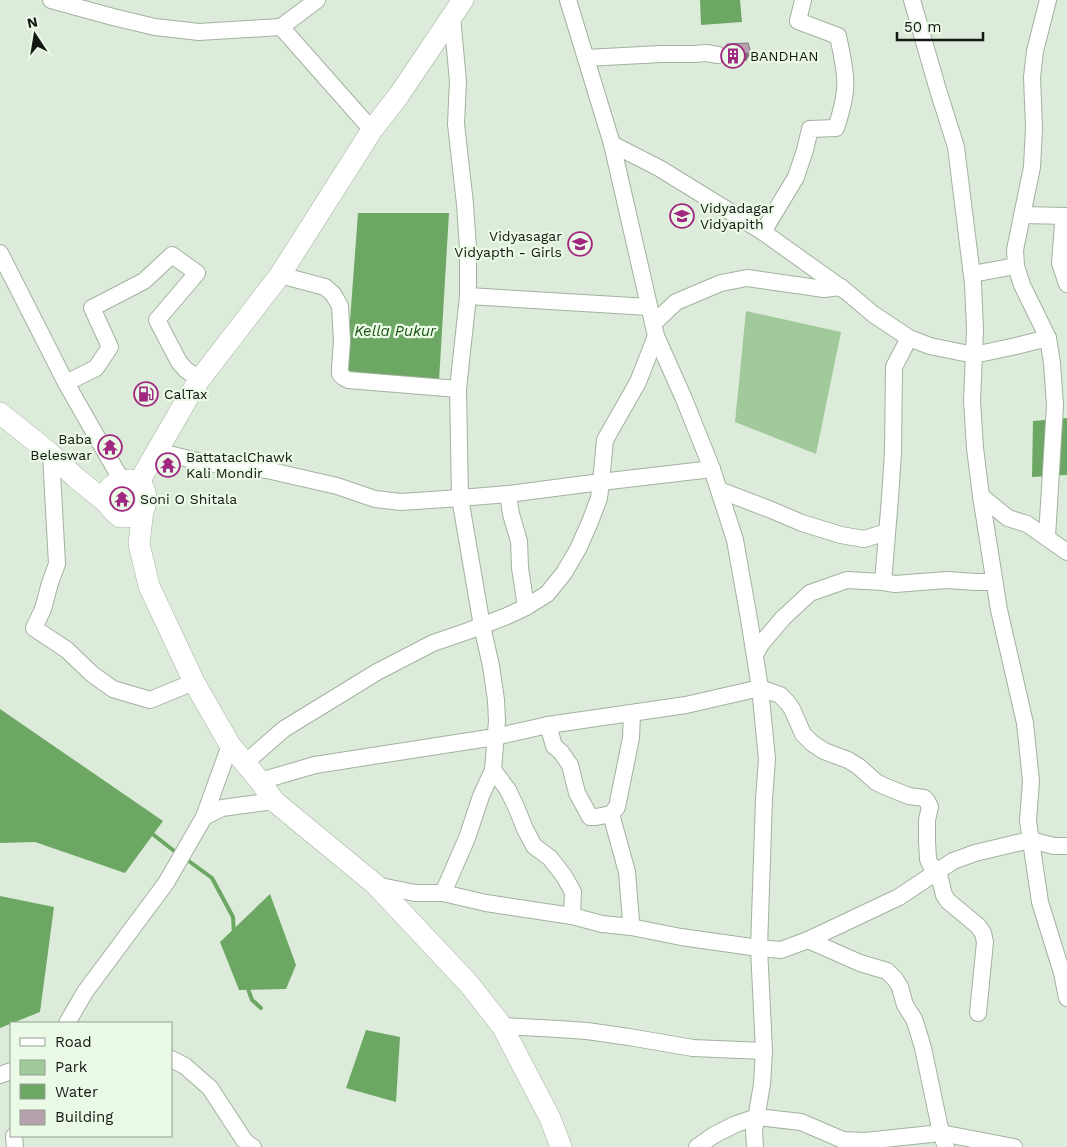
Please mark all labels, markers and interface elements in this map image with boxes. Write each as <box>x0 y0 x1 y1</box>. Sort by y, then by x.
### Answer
north arrow <box>10 10 60 60</box>
scale bar <box>897 10 983 42</box>
text: N <box>26 13 39 31</box>
text: 50 m <box>904 18 941 36</box>
building icon: BANDHAN <box>720 43 746 69</box>
place label: BANDHAN <box>750 48 818 64</box>
place label: Vidyadagar Vidyapith <box>700 200 775 232</box>
school or university icon: Vidyadagar Vidyapith <box>669 203 695 229</box>
place label: Vidyasagar Vidyapth - Girls <box>454 228 562 260</box>
school or university icon: Vidyasagar Vidyapth - Girls <box>567 231 593 257</box>
water label: Kella Pukur <box>354 322 437 340</box>
fuel station icon: CalTax <box>133 381 159 407</box>
place label: CalTax <box>164 386 208 402</box>
place label: Baba Beleswar <box>30 431 92 463</box>
temple icon: Baba Beleswar <box>97 434 123 460</box>
place label: BattataclChawk Kali Mondir <box>186 449 293 481</box>
temple icon: BattataclChawk Kali Mondir <box>155 452 181 478</box>
temple icon: Soni O Shitala <box>109 486 135 512</box>
place label: Soni O Shitala <box>140 491 237 507</box>
legend <box>10 1022 172 1137</box>
text: Road <box>55 1033 92 1051</box>
text: Park <box>55 1058 88 1076</box>
text: Water <box>55 1083 98 1101</box>
text: Building <box>55 1108 113 1126</box>

